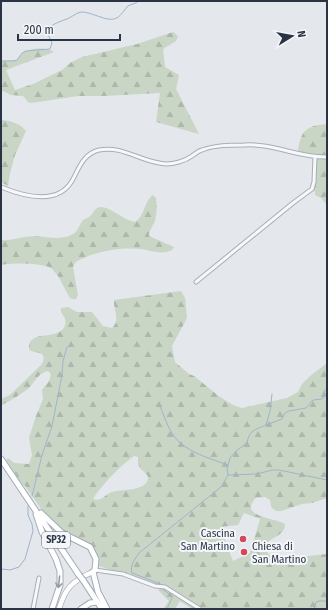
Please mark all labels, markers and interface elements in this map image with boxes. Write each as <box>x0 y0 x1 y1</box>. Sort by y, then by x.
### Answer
scale bar <box>18 16 120 42</box>
north arrow <box>272 16 312 56</box>
text: 200 m <box>24 23 54 37</box>
text: N <box>294 30 308 39</box>
place label: Cascina San Martino <box>181 527 235 553</box>
road number: SP32 <box>42 532 70 548</box>
marker: Cascina San Martino <box>238 534 248 544</box>
place label: Chiesa di San Martino <box>252 540 306 566</box>
marker: Chiesa di San Martino <box>239 547 249 557</box>
one-way arrow <box>56 575 63 588</box>

